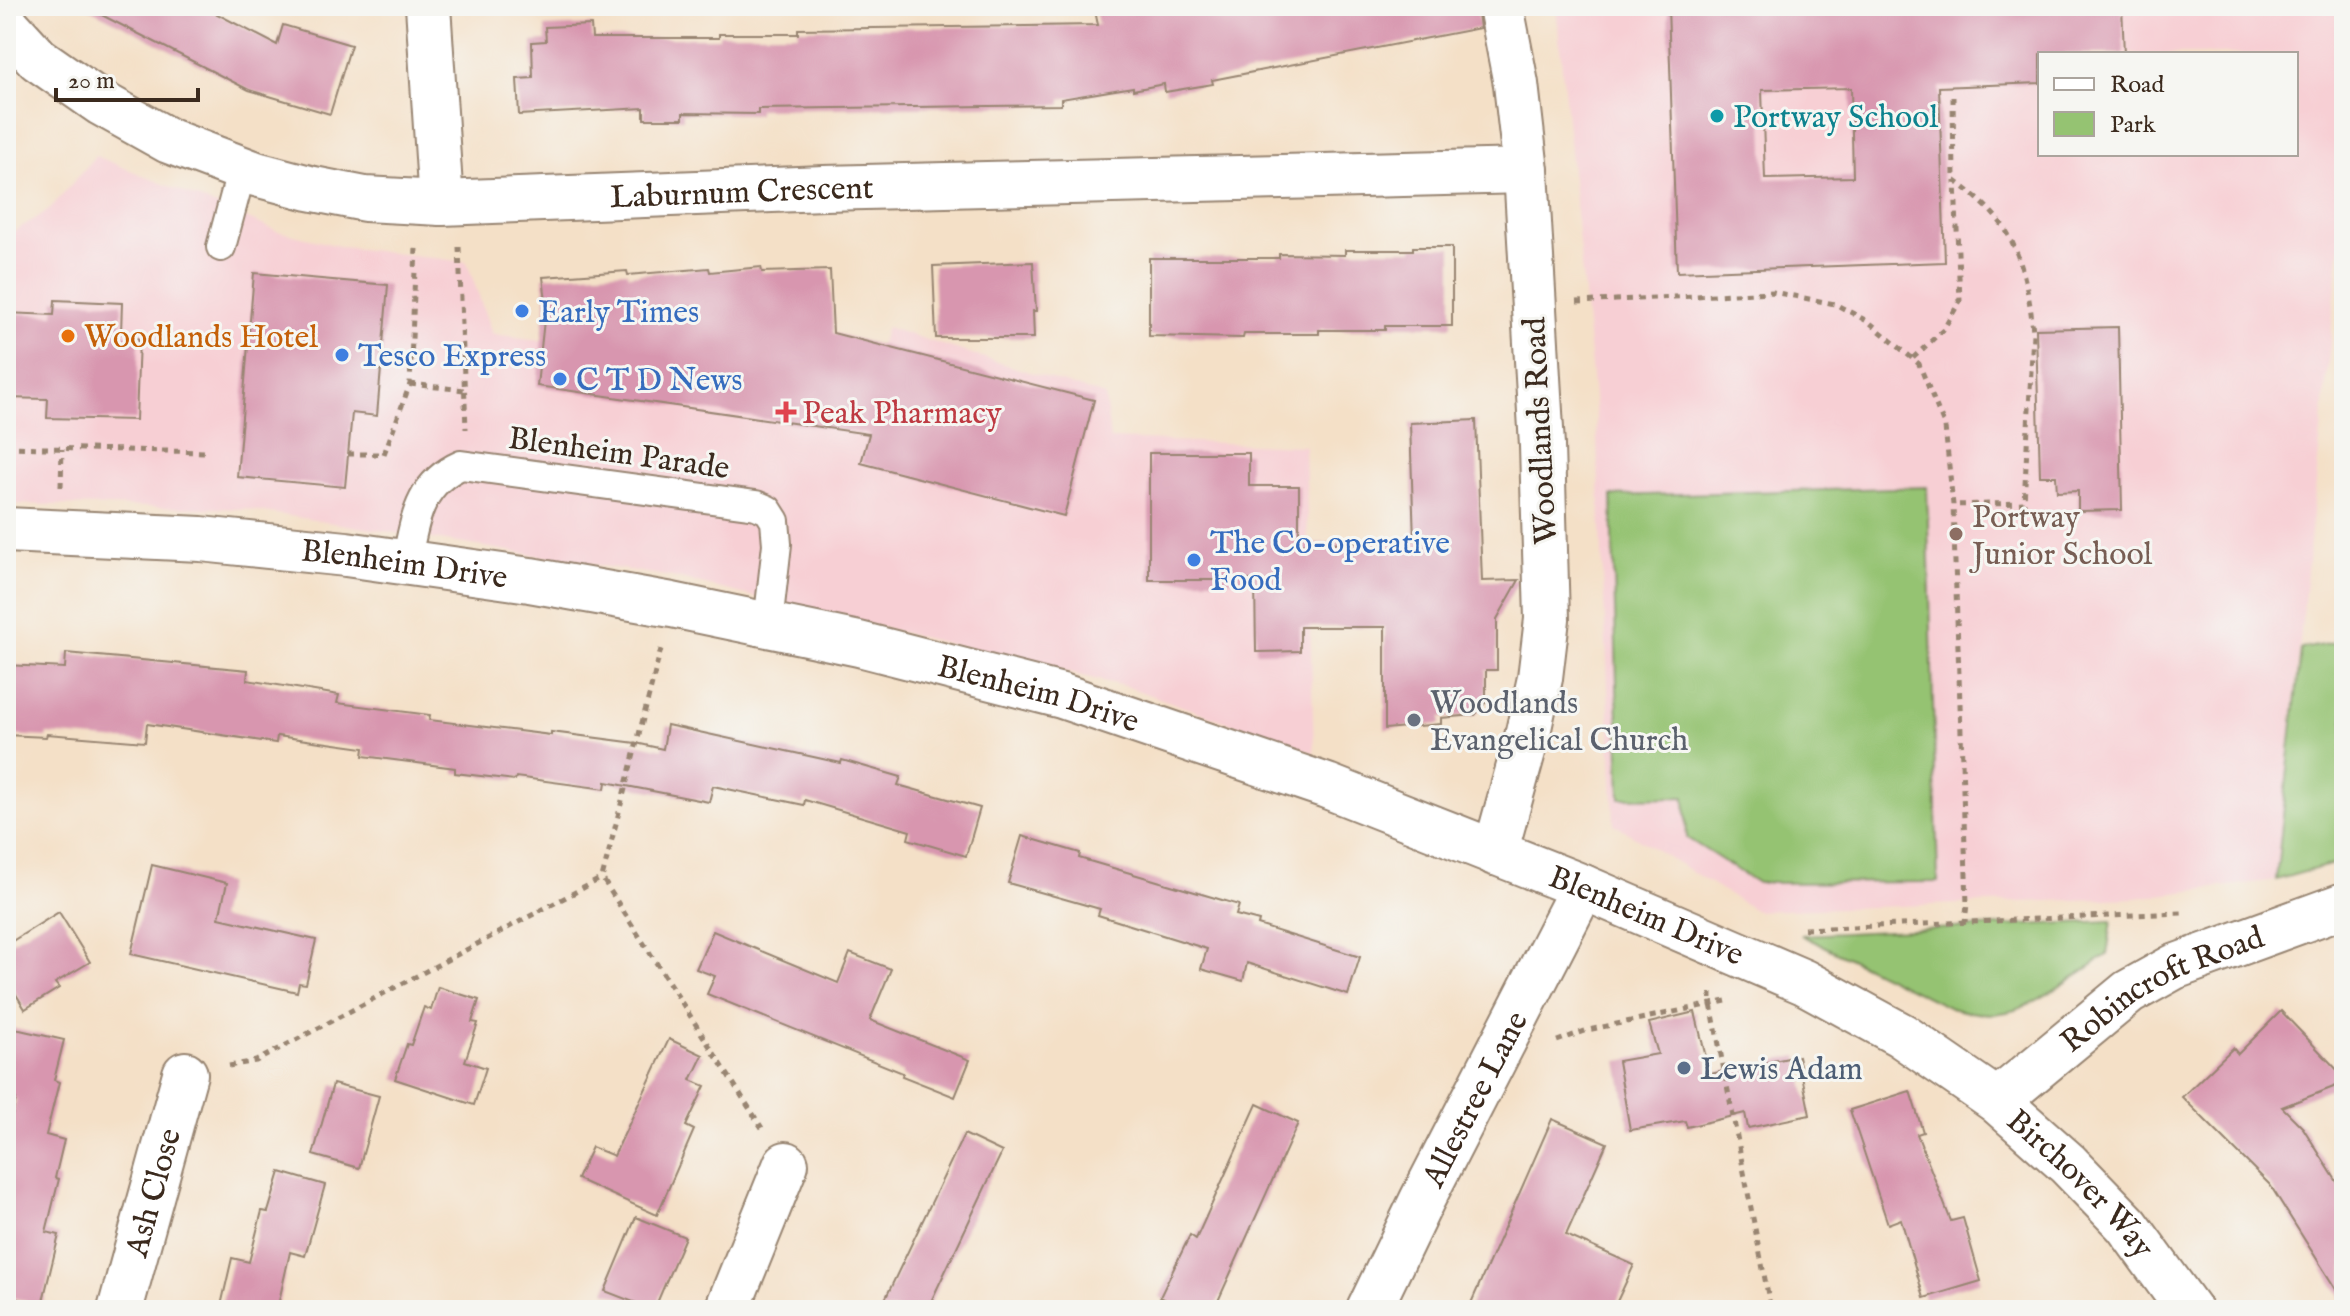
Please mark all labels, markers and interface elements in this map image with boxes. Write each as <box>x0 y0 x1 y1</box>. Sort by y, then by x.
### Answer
scale bar <box>56 52 198 102</box>
legend <box>2038 52 2298 156</box>
text: 20 m <box>68 66 115 97</box>
text: Road <box>2110 70 2164 101</box>
place label: Portway School <box>1733 98 1938 139</box>
marker: Portway School <box>1708 107 1726 125</box>
text: Park <box>2110 110 2156 141</box>
street label: Laburnum Crescent <box>609 169 874 219</box>
place label: Early Times <box>538 293 699 334</box>
marker: Early Times <box>513 302 531 320</box>
street label: Woodlands Road <box>1515 315 1568 546</box>
place label: Woodlands Hotel <box>84 318 318 359</box>
marker: Woodlands Hotel <box>59 327 77 345</box>
place label: Tesco Express <box>358 337 546 378</box>
marker: Tesco Express <box>333 346 351 364</box>
place label: C T D News <box>576 361 743 402</box>
marker: C T D News <box>551 370 569 388</box>
place label: Peak Pharmacy <box>802 394 1002 435</box>
marker: Peak Pharmacy <box>777 403 795 421</box>
street label: Blenheim Parade <box>505 419 732 490</box>
place label: Portway Junior School <box>1969 498 2153 576</box>
place label: The Co-operative Food <box>1210 524 1450 602</box>
marker: Portway Junior School <box>1947 525 1965 543</box>
street label: Blenheim Drive <box>299 531 510 600</box>
marker: The Co-operative Food <box>1185 551 1203 569</box>
street label: Blenheim Drive <box>933 647 1144 744</box>
place label: Woodlands Evangelical Church <box>1430 684 1688 762</box>
marker: Woodlands Evangelical Church <box>1405 711 1423 729</box>
street label: Blenheim Drive <box>1542 858 1749 977</box>
street label: Robincroft Road <box>2053 918 2271 1063</box>
street label: Allestree Lane <box>1414 1005 1539 1196</box>
place label: Lewis Adam <box>1700 1050 1863 1091</box>
marker: Lewis Adam <box>1675 1059 1693 1077</box>
street label: Birchover Way <box>1997 1101 2162 1267</box>
street label: Ash Close <box>117 1124 192 1263</box>

